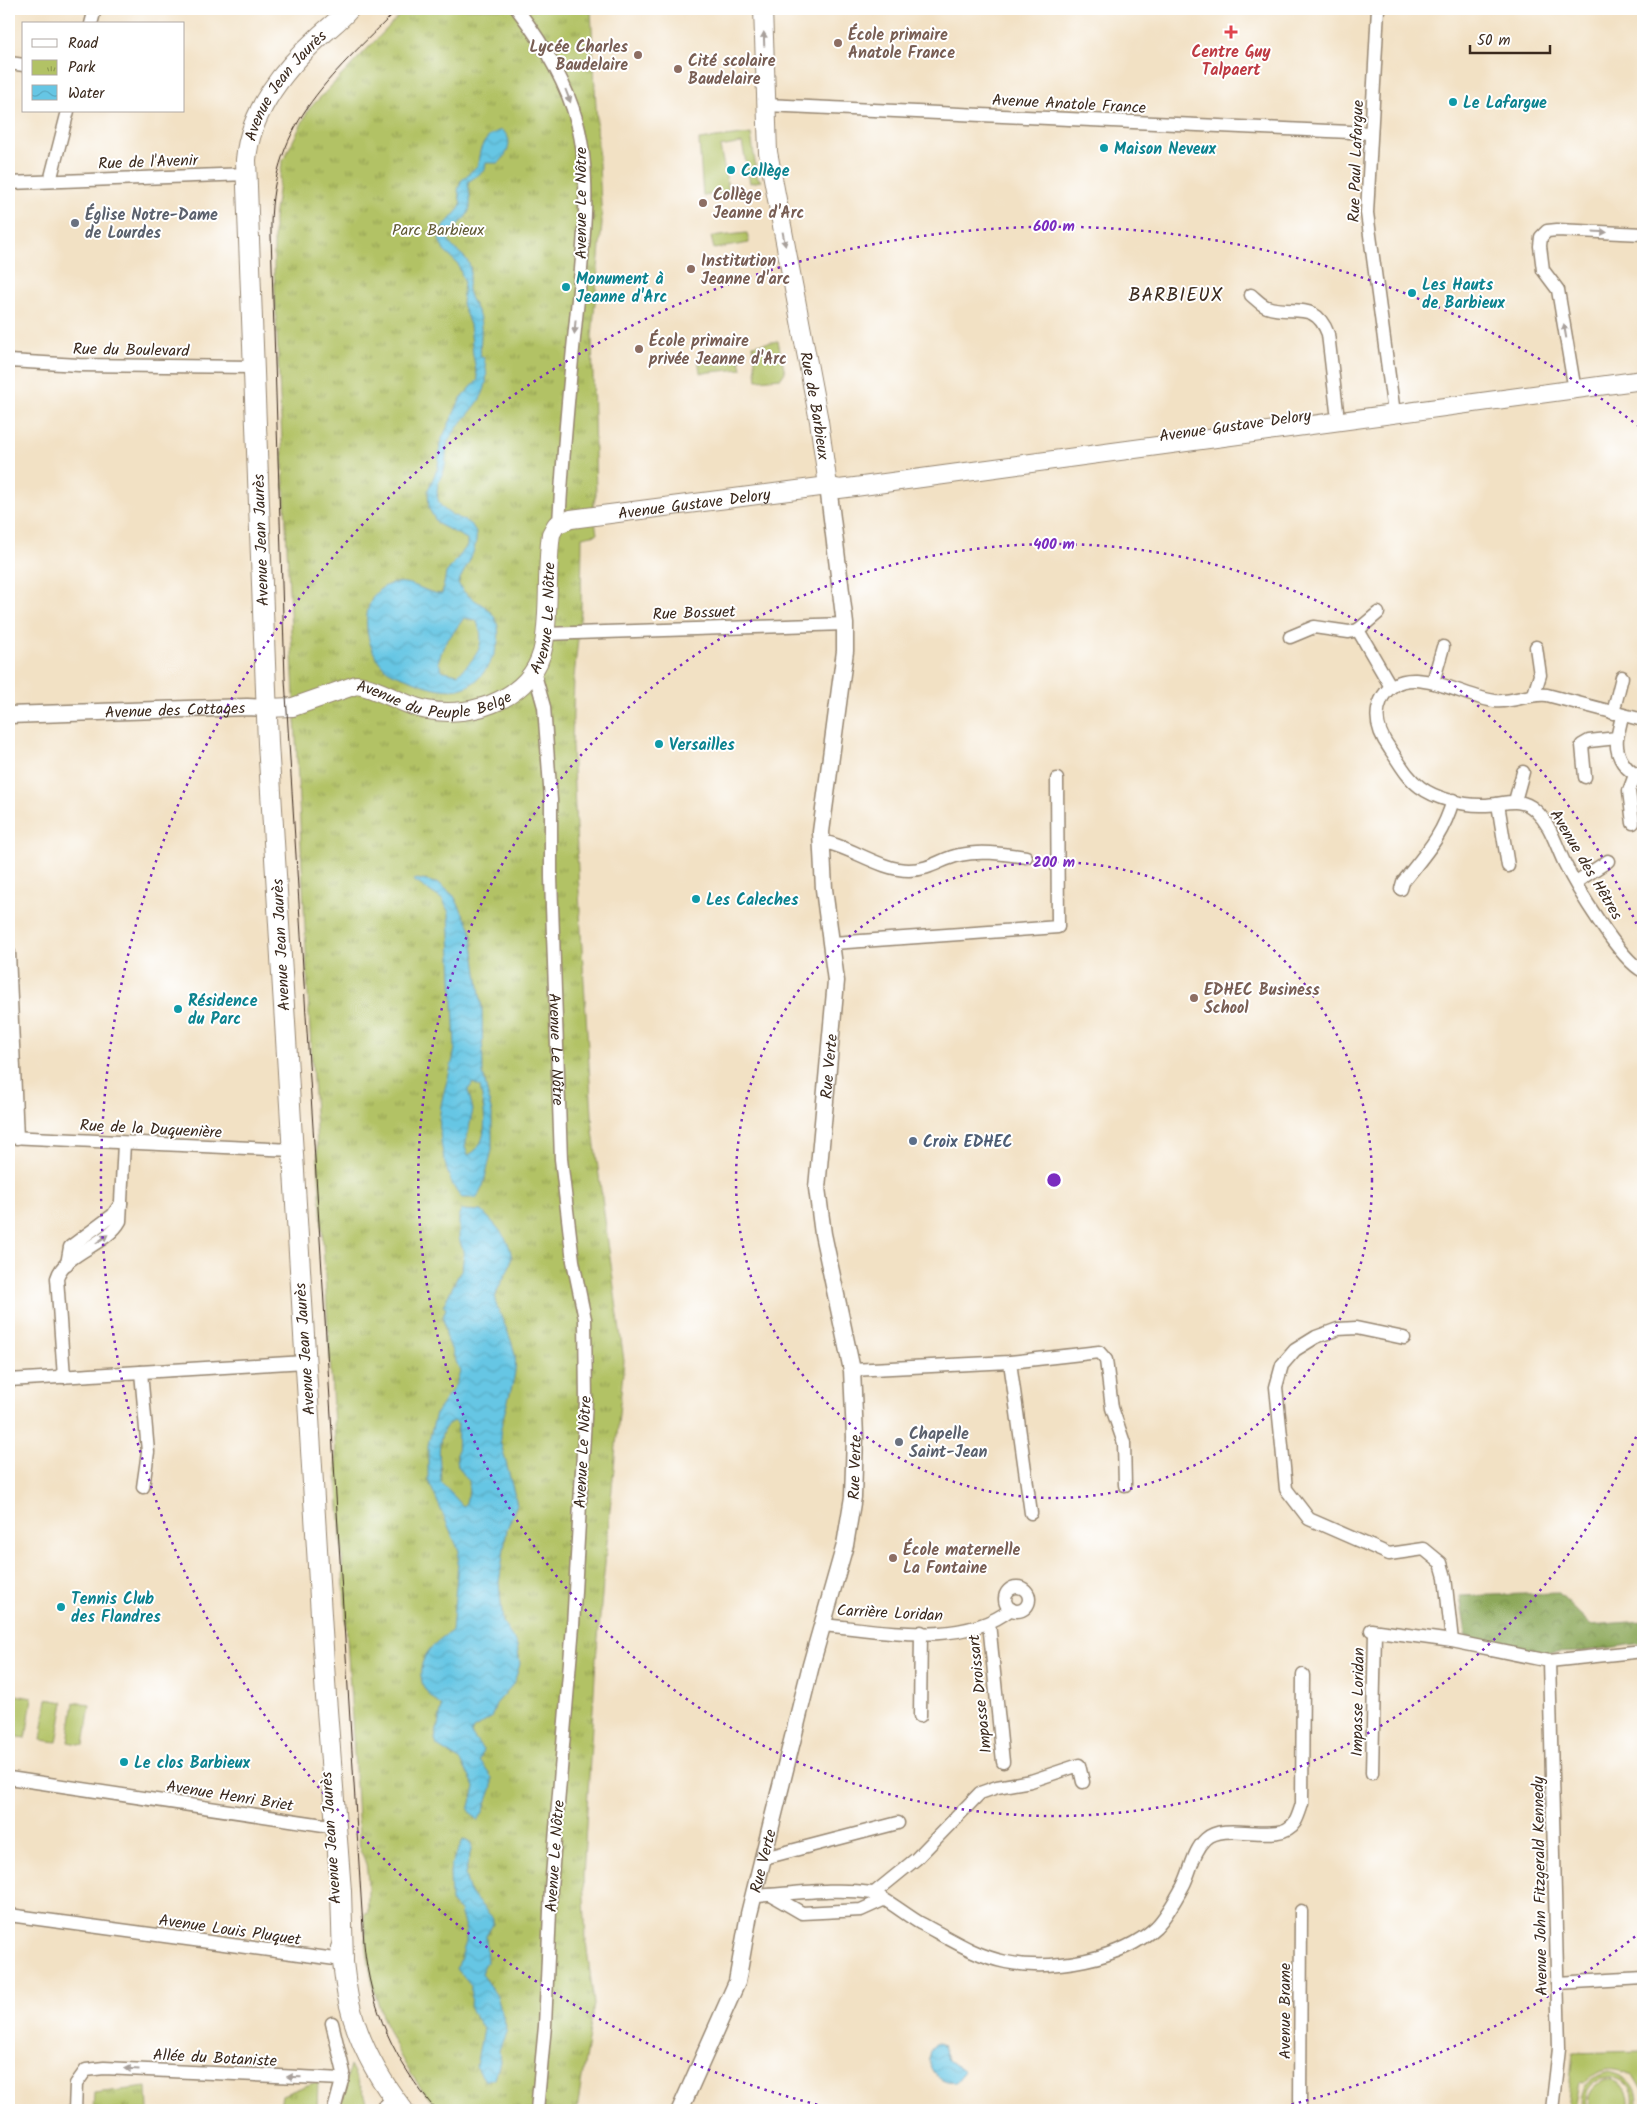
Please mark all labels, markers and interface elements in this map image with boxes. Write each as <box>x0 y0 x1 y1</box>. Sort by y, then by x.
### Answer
legend <box>22 22 185 112</box>
scale bar <box>1470 22 1550 54</box>
place label: École primaire Anatole France <box>848 23 955 66</box>
street label: Avenue Jean Jaurès <box>239 25 333 144</box>
marker: Centre Guy Talpaert <box>1224 25 1238 39</box>
text: 50 m <box>1477 29 1511 53</box>
one-way arrow <box>760 31 768 47</box>
text: Road <box>68 32 99 56</box>
place label: Lycée Charles Baudelaire <box>530 35 629 78</box>
marker: École primaire Anatole France <box>832 37 844 49</box>
place label: Centre Guy Talpaert <box>1191 40 1271 83</box>
marker: Lycée Charles Baudelaire <box>632 49 644 61</box>
place label: Cité scolaire Baudelaire <box>688 49 776 92</box>
text: Park <box>68 56 96 80</box>
marker: Cité scolaire Baudelaire <box>672 63 684 75</box>
text: Water <box>68 82 105 106</box>
street label: Avenue Anatole France <box>991 88 1147 121</box>
one-way arrow <box>564 89 572 103</box>
place label: Le Lafargue <box>1463 91 1547 116</box>
marker: Le Lafargue <box>1447 96 1459 108</box>
street label: Rue Paul Lafargue <box>1342 99 1371 223</box>
place label: Maison Neveux <box>1114 137 1216 162</box>
marker: Maison Neveux <box>1098 142 1110 154</box>
street label: Avenue Le Nôtre <box>569 147 594 259</box>
street label: Rue de l'Avenir <box>98 148 200 177</box>
place label: Collège <box>741 159 790 184</box>
marker: Collège <box>725 164 737 176</box>
place label: Collège Jeanne d'Arc <box>713 183 804 226</box>
marker: Collège Jeanne d'Arc <box>697 197 709 209</box>
place label: Église Notre-Dame de Lourdes <box>85 203 218 246</box>
text: 600 m <box>1033 215 1075 239</box>
marker: Église Notre-Dame de Lourdes <box>69 217 81 229</box>
park label: Parc Barbieux <box>392 218 485 243</box>
one-way arrow <box>1593 229 1609 237</box>
one-way arrow <box>781 232 789 248</box>
place label: Institution Jeanne d'arc <box>701 249 790 292</box>
marker: Institution Jeanne d'arc <box>685 263 697 275</box>
place label: Monument à Jeanne d'Arc <box>576 267 667 310</box>
place label: Les Hauts de Barbieux <box>1422 273 1505 316</box>
marker: Monument à Jeanne d'Arc <box>560 281 572 293</box>
district label: BARBIEUX <box>1128 281 1224 311</box>
marker: Les Hauts de Barbieux <box>1406 287 1418 299</box>
one-way arrow <box>571 319 579 335</box>
one-way arrow <box>1561 323 1569 339</box>
place label: École primaire privée Jeanne d'Arc <box>648 329 787 372</box>
street label: Rue du Boulevard <box>72 337 190 364</box>
marker: École primaire privée Jeanne d'Arc <box>633 343 645 355</box>
street label: Rue de Barbieux <box>792 350 835 462</box>
street label: Avenue Gustave Delory <box>1158 403 1313 450</box>
street label: Avenue Jean Jaurès <box>247 473 276 607</box>
street label: Avenue Gustave Delory <box>617 482 772 527</box>
text: 400 m <box>1033 533 1075 557</box>
street label: Avenue Le Nôtre <box>523 562 563 679</box>
street label: Rue Bossuet <box>652 600 737 627</box>
street label: Avenue du Peuple Belge <box>354 674 517 726</box>
street label: Avenue des Cottages <box>104 696 246 726</box>
place label: Versailles <box>669 733 735 758</box>
marker: Versailles <box>653 738 665 750</box>
street label: Avenue des Hêtres <box>1543 805 1629 925</box>
text: 200 m <box>1033 851 1075 875</box>
street label: Avenue Jean Jaurès <box>266 878 297 1012</box>
place label: Les Caleches <box>706 888 799 913</box>
marker: Les Caleches <box>690 893 702 905</box>
place label: EDHEC Business School <box>1204 978 1320 1021</box>
place label: Résidence du Parc <box>188 989 258 1032</box>
marker: EDHEC Business School <box>1188 992 1200 1004</box>
street label: Avenue Le Nôtre <box>541 993 570 1106</box>
marker: Résidence du Parc <box>172 1003 184 1015</box>
street label: Rue Verte <box>814 1033 845 1100</box>
street label: Rue de la Duquenière <box>79 1113 223 1146</box>
place label: Croix EDHEC <box>923 1130 1012 1155</box>
marker: Croix EDHEC <box>907 1135 919 1147</box>
centre of rings <box>1045 1171 1063 1189</box>
one-way arrow <box>95 1234 109 1244</box>
street label: Avenue Jean Jaurès <box>288 1282 323 1416</box>
street label: Avenue Le Nôtre <box>568 1395 599 1509</box>
place label: Chapelle Saint-Jean <box>909 1422 987 1465</box>
street label: Rue Verte <box>842 1434 869 1500</box>
marker: Chapelle Saint-Jean <box>893 1436 905 1448</box>
place label: École maternelle La Fontaine <box>903 1538 1020 1581</box>
marker: École maternelle La Fontaine <box>887 1552 899 1564</box>
place label: Tennis Club des Flandres <box>71 1587 161 1630</box>
street label: Carrière Loridan <box>836 1598 944 1629</box>
marker: Tennis Club des Flandres <box>55 1601 67 1613</box>
street label: Impasse Droissart <box>962 1632 999 1755</box>
street label: Impasse Loridan <box>1345 1647 1372 1757</box>
place label: Le clos Barbieux <box>134 1751 250 1776</box>
marker: Le clos Barbieux <box>118 1756 130 1768</box>
street label: Avenue Jean Jaurès <box>314 1771 349 1905</box>
street label: Avenue Henri Briet <box>165 1774 296 1819</box>
street label: Avenue John Fitzgerald Kennedy <box>1526 1776 1555 1996</box>
street label: Avenue Le Nôtre <box>539 1799 572 1913</box>
street label: Rue Verte <box>744 1827 784 1896</box>
street label: Avenue Louis Pluquet <box>157 1908 303 1953</box>
street label: Avenue Brame <box>1273 1963 1298 2059</box>
street label: Allée du Botaniste <box>152 2043 277 2074</box>
one-way arrow <box>124 2065 140 2073</box>
one-way arrow <box>286 2072 302 2080</box>

